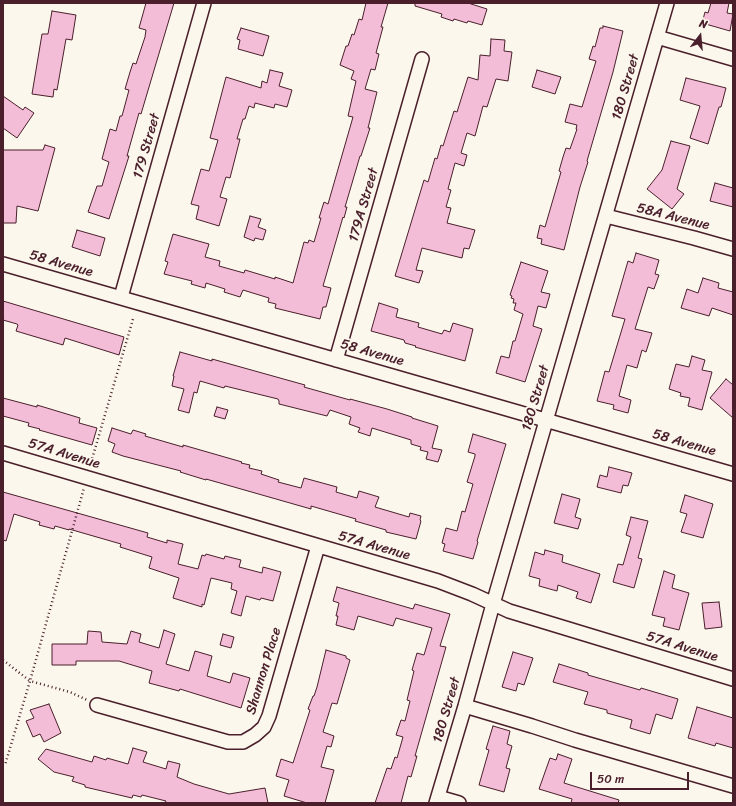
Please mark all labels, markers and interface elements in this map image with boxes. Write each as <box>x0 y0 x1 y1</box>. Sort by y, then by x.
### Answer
text: N <box>697 14 710 34</box>
north arrow <box>680 16 720 56</box>
street label: 180 Street <box>609 52 643 122</box>
street label: 179 Street <box>130 112 164 180</box>
street label: 179A Street <box>345 166 383 244</box>
street label: 58A Avenue <box>635 200 711 234</box>
street label: 58 Avenue <box>27 247 95 281</box>
street label: 58 Avenue <box>338 336 406 370</box>
street label: 180 Street <box>519 363 553 433</box>
street label: 58 Avenue <box>650 426 718 460</box>
street label: 57A Avenue <box>26 435 102 473</box>
street label: 57A Avenue <box>336 528 412 564</box>
street label: Shannon Place <box>243 625 285 717</box>
street label: 57A Avenue <box>644 628 720 666</box>
street label: 180 Street <box>430 675 464 745</box>
scale bar <box>592 764 691 790</box>
text: 50 m <box>597 768 624 790</box>

